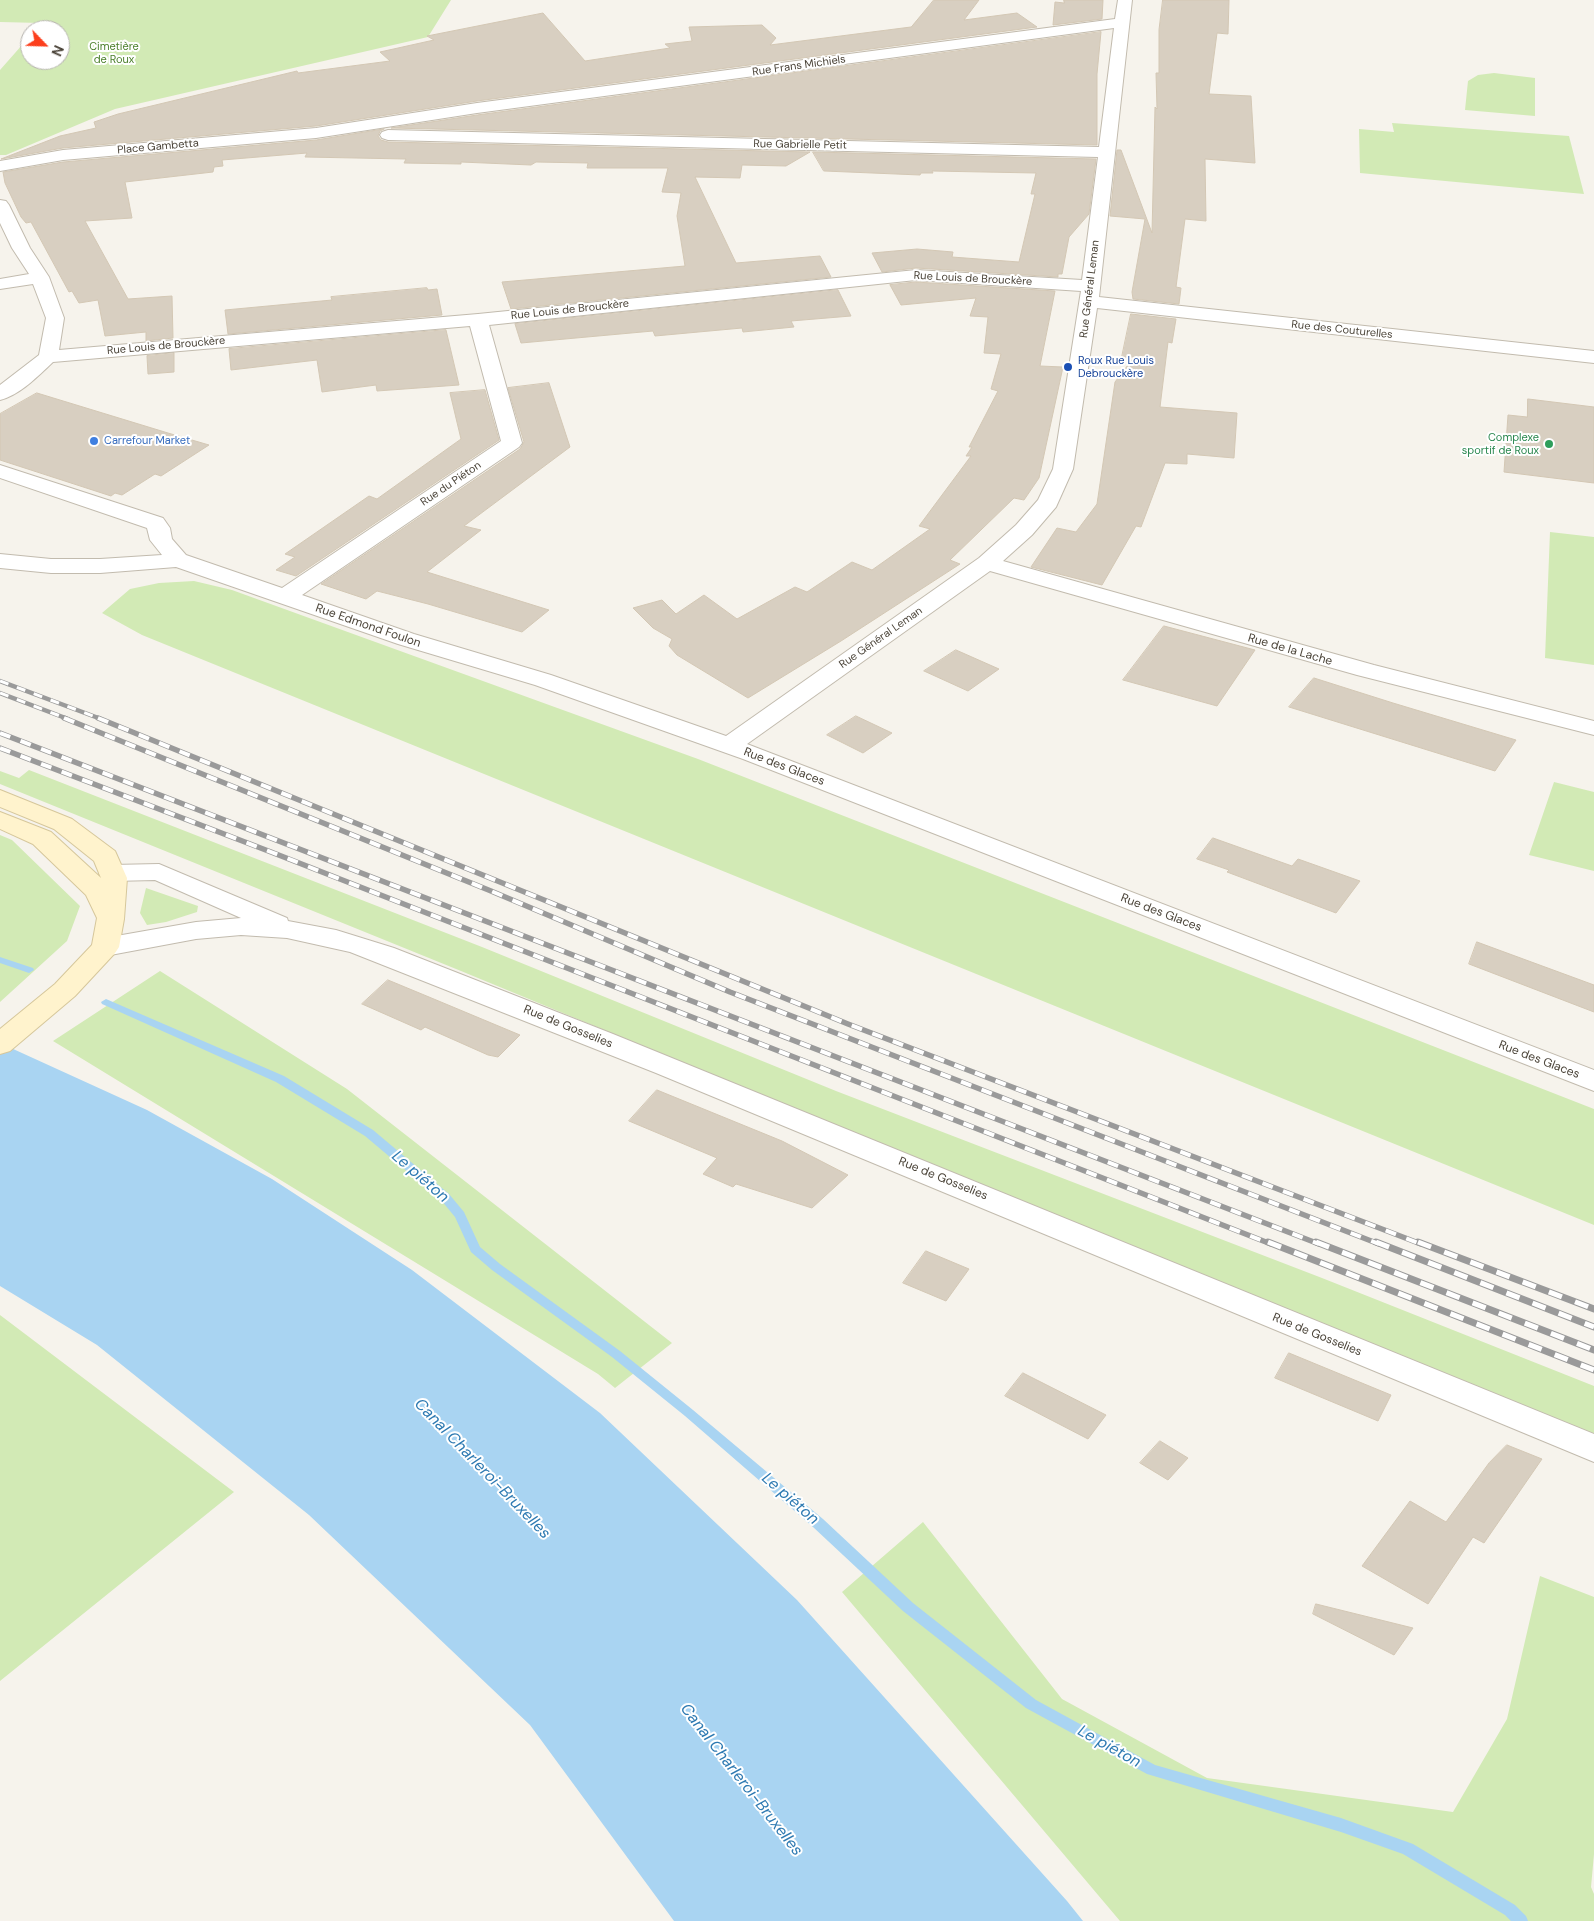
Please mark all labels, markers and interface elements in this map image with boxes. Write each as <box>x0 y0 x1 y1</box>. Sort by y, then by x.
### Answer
north arrow <box>20 20 70 70</box>
park label: Cimetière de Roux <box>89 40 139 66</box>
text: N <box>47 42 68 59</box>
street label: Rue Frans Michiels <box>751 53 847 79</box>
street label: Place Gambetta <box>117 137 199 157</box>
street label: Rue Gabrielle Petit <box>753 138 847 152</box>
street label: Rue Général Leman <box>1077 239 1103 339</box>
street label: Rue Louis de Brouckère <box>913 269 1033 289</box>
street label: Rue Louis de Brouckère <box>510 297 630 323</box>
street label: Rue des Couturelles <box>1291 318 1393 342</box>
street label: Rue Louis de Brouckère <box>106 334 226 358</box>
place label: Roux Rue Louis Debrouckère <box>1078 354 1154 380</box>
marker: Roux Rue Louis Debrouckère <box>1062 361 1074 373</box>
place label: Complexe sportif de Roux <box>1462 431 1539 457</box>
place label: Carrefour Market <box>104 434 190 448</box>
marker: Carrefour Market <box>88 435 100 447</box>
marker: Complexe sportif de Roux <box>1543 438 1555 450</box>
street label: Rue du Piéton <box>418 459 484 509</box>
street label: Rue Edmond Foulon <box>313 601 423 651</box>
street label: Rue Général Leman <box>837 604 925 672</box>
street label: Rue de la Lache <box>1246 631 1334 669</box>
street label: Rue des Glaces <box>741 745 827 789</box>
street label: Rue des Glaces <box>1118 891 1204 935</box>
street label: Rue de Gosselies <box>521 1003 615 1051</box>
street label: Rue des Glaces <box>1496 1038 1582 1082</box>
water label: Le piéton <box>388 1147 452 1207</box>
street label: Rue de Gosselies <box>896 1155 990 1203</box>
street label: Rue de Gosselies <box>1270 1311 1364 1359</box>
water label: Canal Charleroi-Bruxelles <box>410 1395 554 1543</box>
water label: Le piéton <box>758 1469 822 1529</box>
water label: Canal Charleroi-Bruxelles <box>676 1700 806 1860</box>
water label: Le piéton <box>1074 1722 1144 1772</box>

